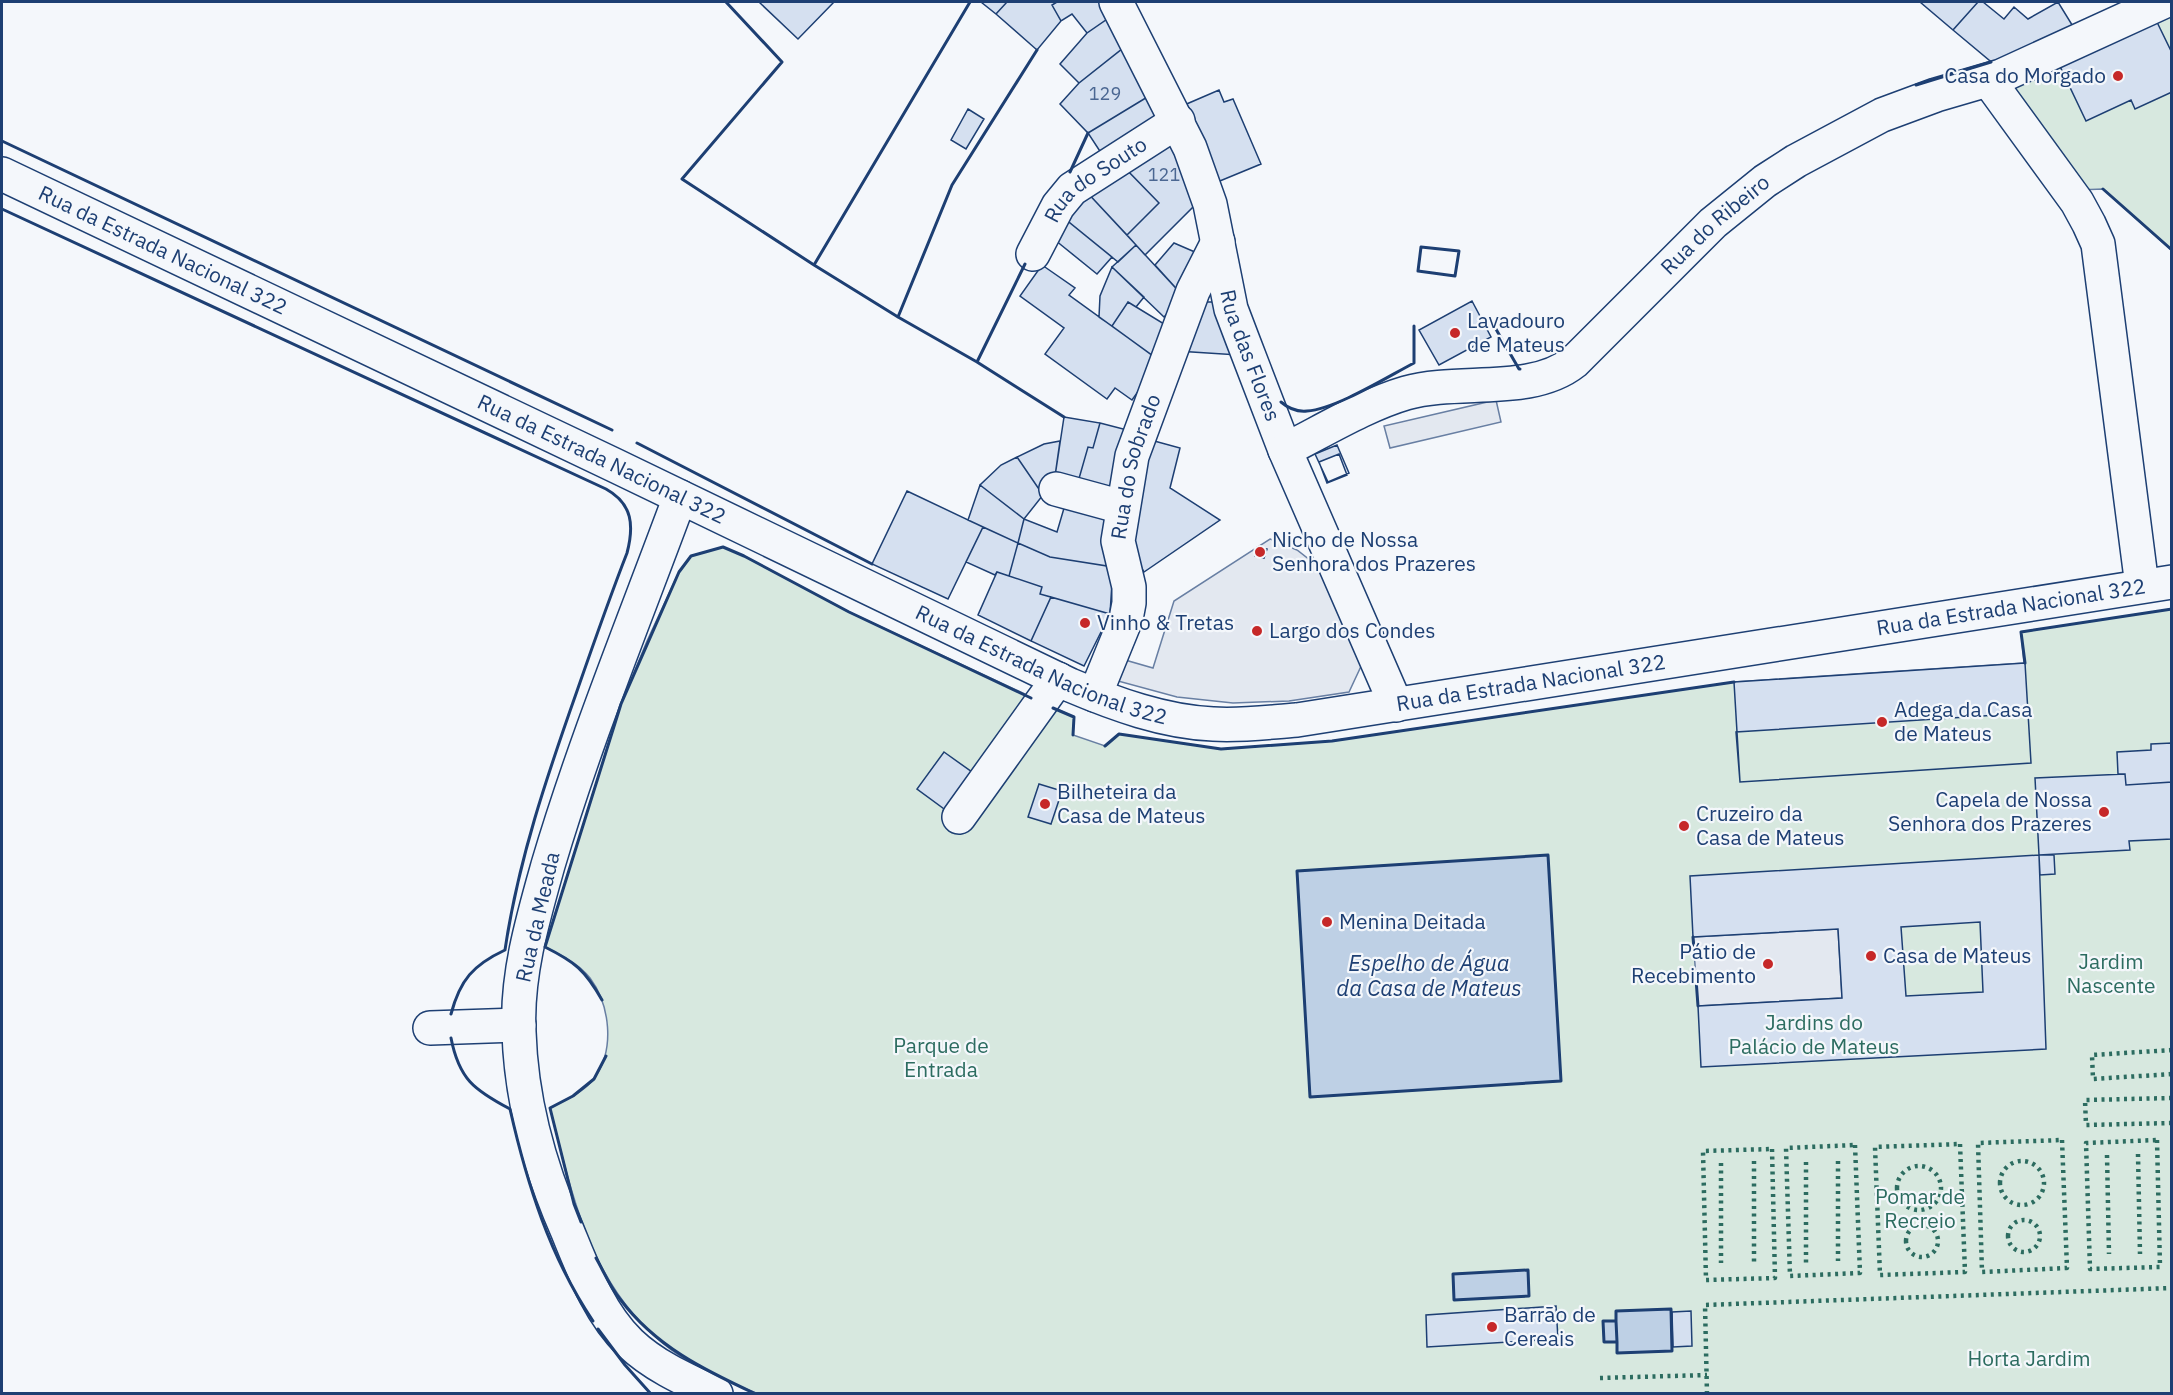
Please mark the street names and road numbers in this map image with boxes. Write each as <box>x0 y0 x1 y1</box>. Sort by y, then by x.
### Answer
street label: Rua do Souto <box>1037 130 1152 227</box>
street label: Rua do Ribeiro <box>1654 168 1775 281</box>
street label: Rua da Estrada Nacional 322 <box>34 178 292 321</box>
street label: Rua das Flores <box>1214 287 1288 425</box>
street label: Rua da Estrada Nacional 322 <box>473 387 731 530</box>
street label: Rua do Sobrado <box>1103 390 1167 542</box>
street label: Rua da Estrada Nacional 322 <box>1874 571 2148 641</box>
street label: Rua da Estrada Nacional 322 <box>911 598 1170 730</box>
street label: Rua da Estrada Nacional 322 <box>1394 647 1667 717</box>
street label: Rua da Meada <box>508 849 566 985</box>

